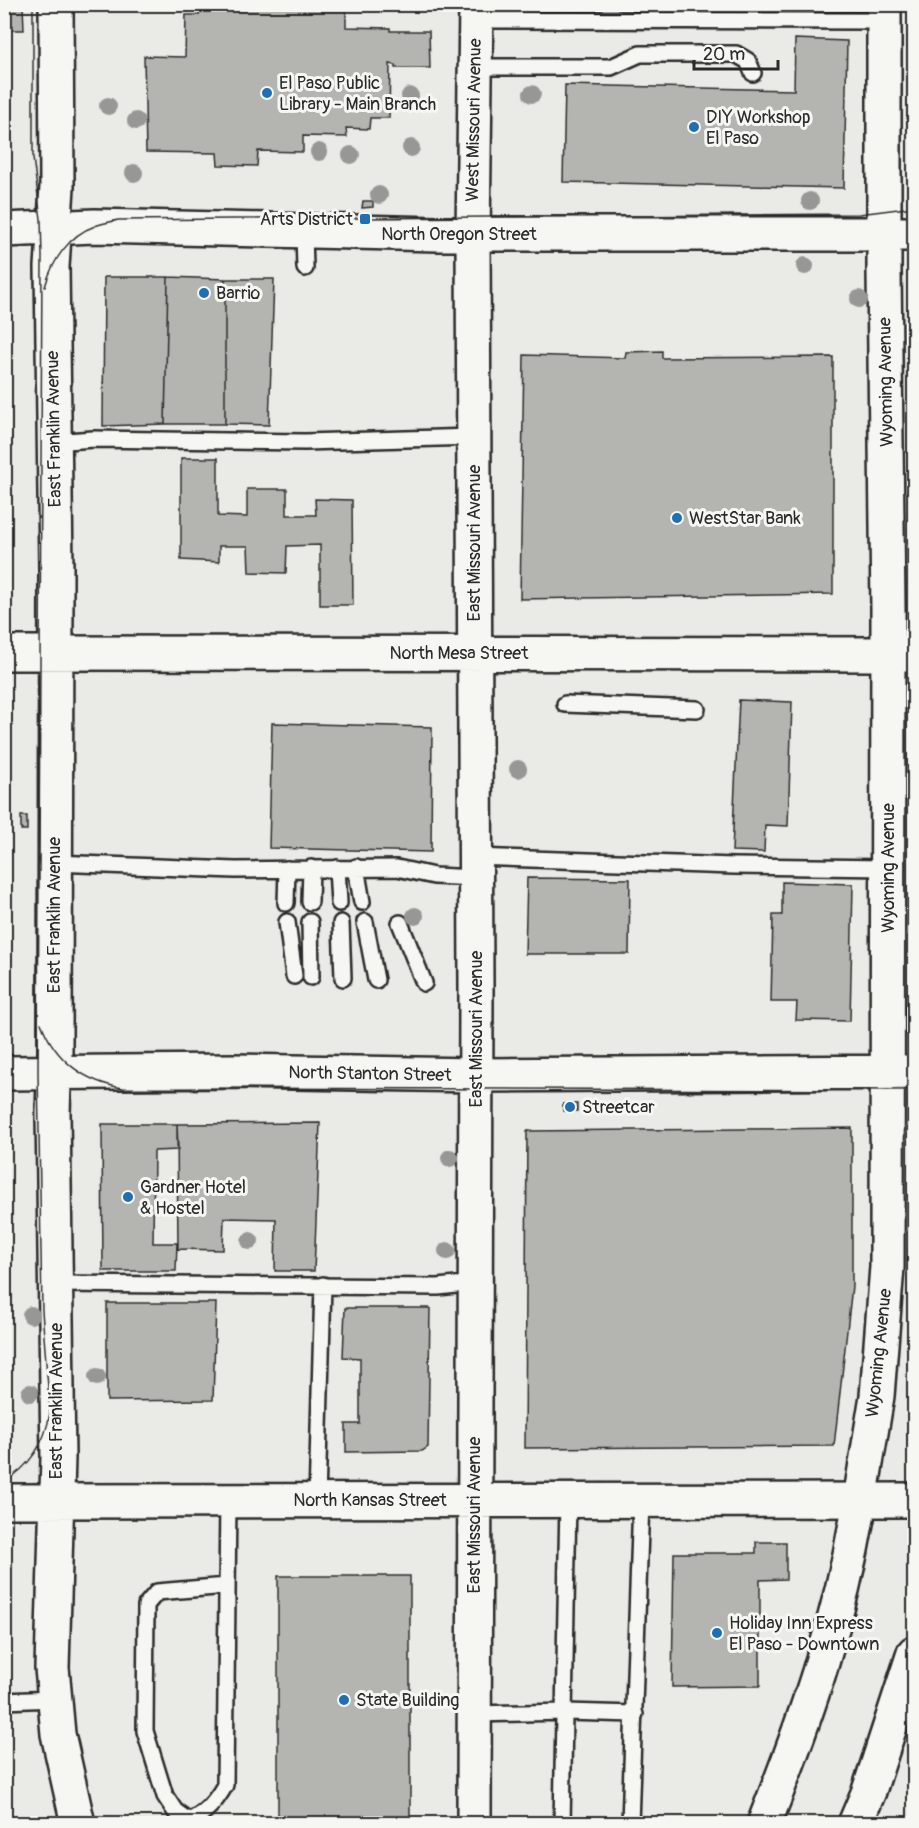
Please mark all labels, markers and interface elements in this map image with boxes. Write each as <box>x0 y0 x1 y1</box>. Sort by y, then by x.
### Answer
scale bar <box>694 33 778 71</box>
street label: West Missouri Avenue <box>461 38 487 202</box>
text: 20 m <box>703 43 745 66</box>
place label: El Paso Public Library - Main Branch <box>279 72 436 116</box>
marker: El Paso Public Library - Main Branch <box>260 86 274 100</box>
place label: DIY Workshop El Paso <box>706 106 811 150</box>
marker: DIY Workshop El Paso <box>687 120 701 134</box>
place label: Arts District <box>260 208 354 231</box>
marker: Arts District <box>358 212 372 226</box>
street label: North Oregon Street <box>381 223 538 246</box>
place label: Barrio <box>216 282 261 305</box>
marker: Barrio <box>197 286 211 300</box>
street label: Wyoming Avenue <box>873 317 899 447</box>
street label: East Franklin Avenue <box>41 350 67 507</box>
street label: East Missouri Avenue <box>463 464 486 621</box>
place label: WestStar Bank <box>689 507 801 530</box>
marker: WestStar Bank <box>670 511 684 525</box>
street label: North Mesa Street <box>390 642 529 665</box>
street label: Wyoming Avenue <box>877 803 900 933</box>
street label: East Franklin Avenue <box>43 837 66 993</box>
street label: East Missouri Avenue <box>465 950 488 1107</box>
street label: North Stanton Street <box>288 1061 452 1087</box>
place label: Streetcar <box>582 1096 655 1119</box>
marker: Streetcar <box>563 1100 577 1114</box>
place label: Gardner Hotel & Hostel <box>140 1176 246 1220</box>
marker: Gardner Hotel & Hostel <box>121 1190 135 1204</box>
street label: Wyoming Avenue <box>861 1287 897 1419</box>
street label: East Franklin Avenue <box>45 1323 68 1479</box>
street label: East Missouri Avenue <box>463 1436 486 1593</box>
street label: North Kansas Street <box>293 1489 448 1512</box>
place label: Holiday Inn Express El Paso - Downtown <box>729 1612 879 1656</box>
marker: Holiday Inn Express El Paso - Downtown <box>710 1626 724 1640</box>
place label: State Building <box>356 1689 459 1712</box>
marker: State Building <box>337 1693 351 1707</box>

